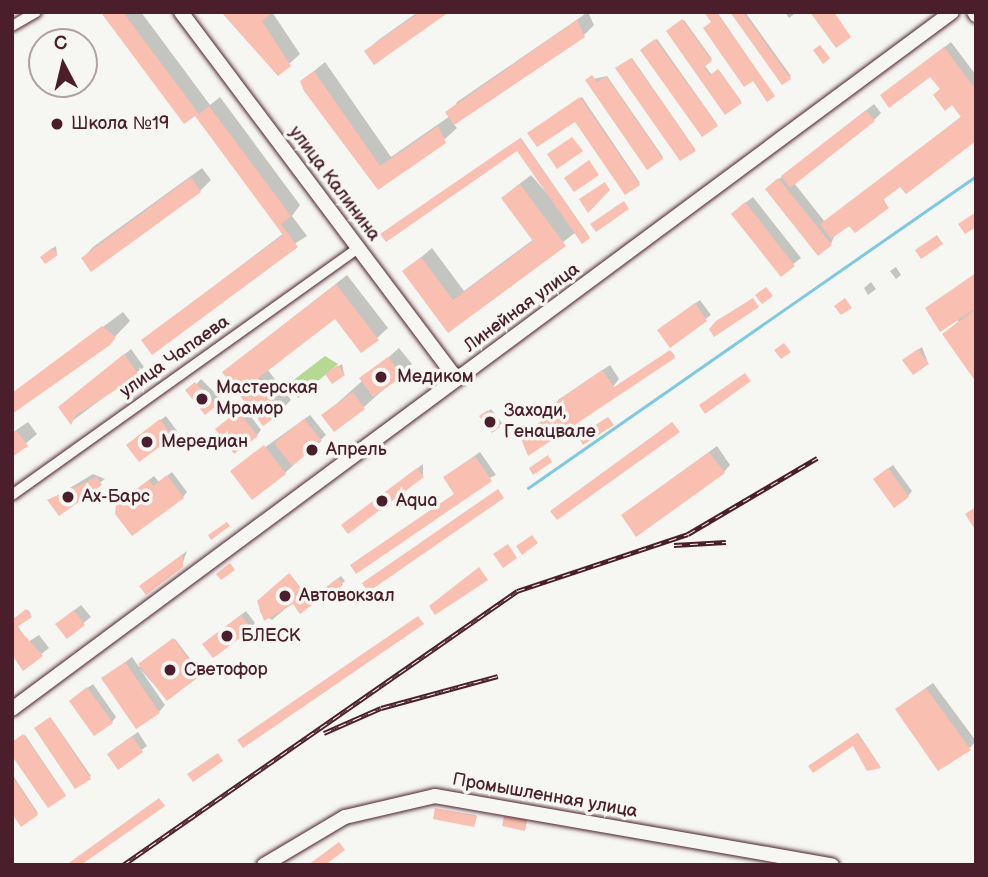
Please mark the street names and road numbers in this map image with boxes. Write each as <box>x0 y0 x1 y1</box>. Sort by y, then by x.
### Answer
street label: улица Калинина <box>284 122 384 246</box>
street label: Линейная улица <box>460 259 584 357</box>
street label: улица Чапаева <box>116 311 234 403</box>
street label: Промышленная улица <box>451 769 639 823</box>

